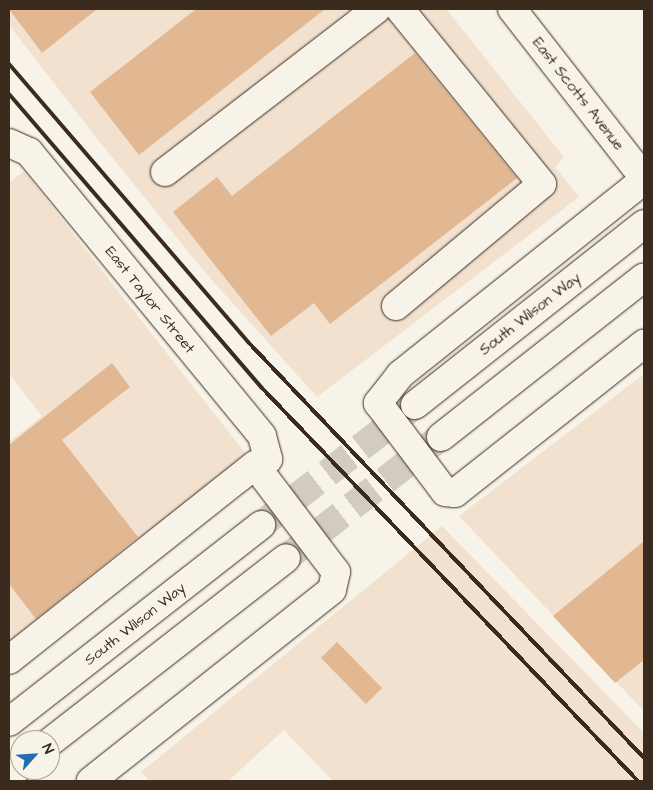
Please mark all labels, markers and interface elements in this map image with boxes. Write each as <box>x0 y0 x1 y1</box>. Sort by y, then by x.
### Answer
street label: East Scotts Avenue <box>528 34 628 154</box>
street label: East Taylor Street <box>101 243 199 357</box>
street label: South Wilson Way <box>476 269 584 359</box>
street label: South Wilson Way <box>81 579 189 669</box>
north arrow <box>10 730 60 780</box>
text: N <box>37 741 58 757</box>

